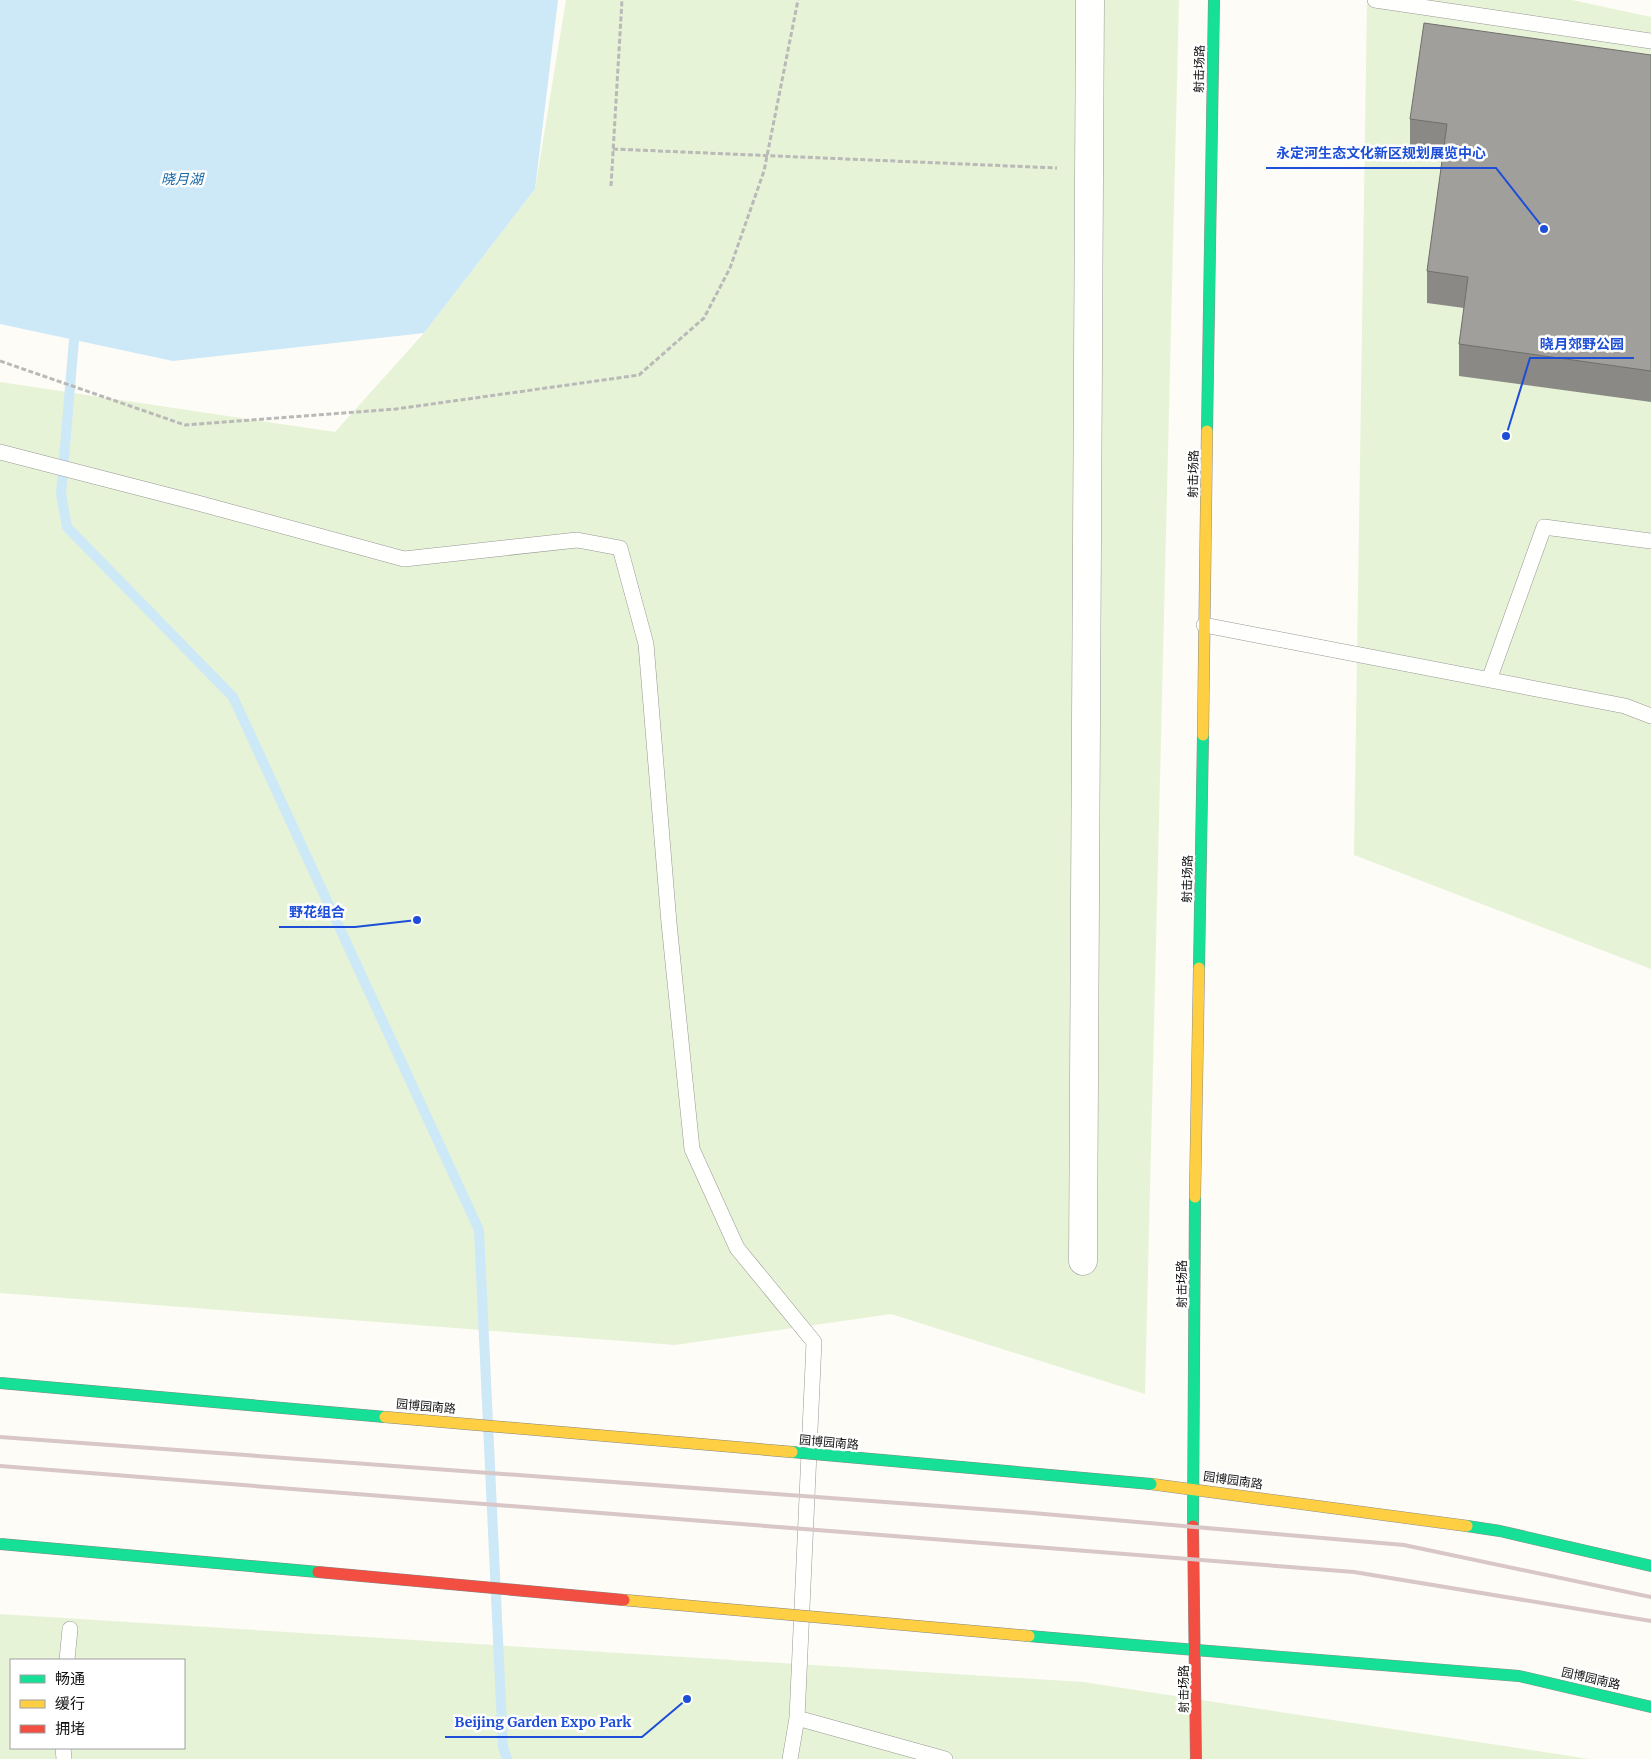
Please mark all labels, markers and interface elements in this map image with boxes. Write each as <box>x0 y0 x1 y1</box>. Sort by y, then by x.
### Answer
street label: 射击场路 <box>1191 45 1207 93</box>
callout: 永定河生态文化新区规划展览中心 <box>1266 139 1496 168</box>
text: 永定河生态文化新区规划展览中心 <box>1276 144 1486 162</box>
water label: 晓月湖 <box>161 170 205 188</box>
callout: 晓月郊野公园 <box>1530 329 1634 358</box>
text: 晓月郊野公园 <box>1540 335 1624 353</box>
street label: 射击场路 <box>1185 450 1201 498</box>
street label: 射击场路 <box>1179 855 1195 903</box>
callout: 野花组合 <box>279 898 355 927</box>
text: 野花组合 <box>289 903 345 921</box>
street label: 射击场路 <box>1174 1260 1189 1308</box>
street label: 园博园南路 <box>395 1396 457 1416</box>
street label: 园博园南路 <box>798 1432 860 1452</box>
street label: 园博园南路 <box>1202 1468 1264 1492</box>
legend <box>10 1659 185 1749</box>
street label: 园博园南路 <box>1560 1664 1622 1692</box>
street label: 射击场路 <box>1176 1665 1191 1713</box>
text: 畅通 <box>55 1669 85 1688</box>
text: 缓行 <box>55 1694 85 1713</box>
callout: Beijing Garden Expo Park <box>445 1708 642 1737</box>
text: Beijing Garden Expo Park <box>455 1713 632 1731</box>
text: 拥堵 <box>55 1719 85 1738</box>

